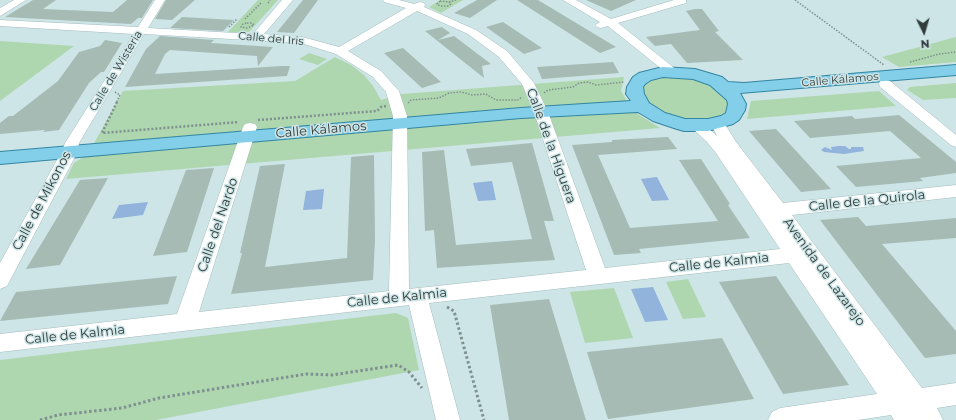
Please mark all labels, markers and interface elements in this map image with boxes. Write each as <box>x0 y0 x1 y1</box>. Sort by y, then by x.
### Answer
north arrow <box>904 12 944 52</box>
street label: Calle de Wisteria <box>87 28 145 114</box>
street label: Calle del Iris <box>238 30 304 48</box>
text: N <box>920 37 930 51</box>
street label: Calle Kálamos <box>801 70 879 90</box>
street label: Calle de la Higuera <box>523 86 579 206</box>
street label: Calle Kálamos <box>275 118 367 142</box>
street label: Calle de Mikonos <box>9 149 75 253</box>
street label: Calle del Nardo <box>195 176 241 274</box>
street label: Calle de la Quirola <box>808 187 926 215</box>
street label: Avenida de Lazarejo <box>779 215 869 329</box>
street label: Calle de Kalmia <box>668 250 770 276</box>
street label: Calle de Kalmia <box>346 285 448 311</box>
street label: Calle de Kalmia <box>24 322 126 348</box>

